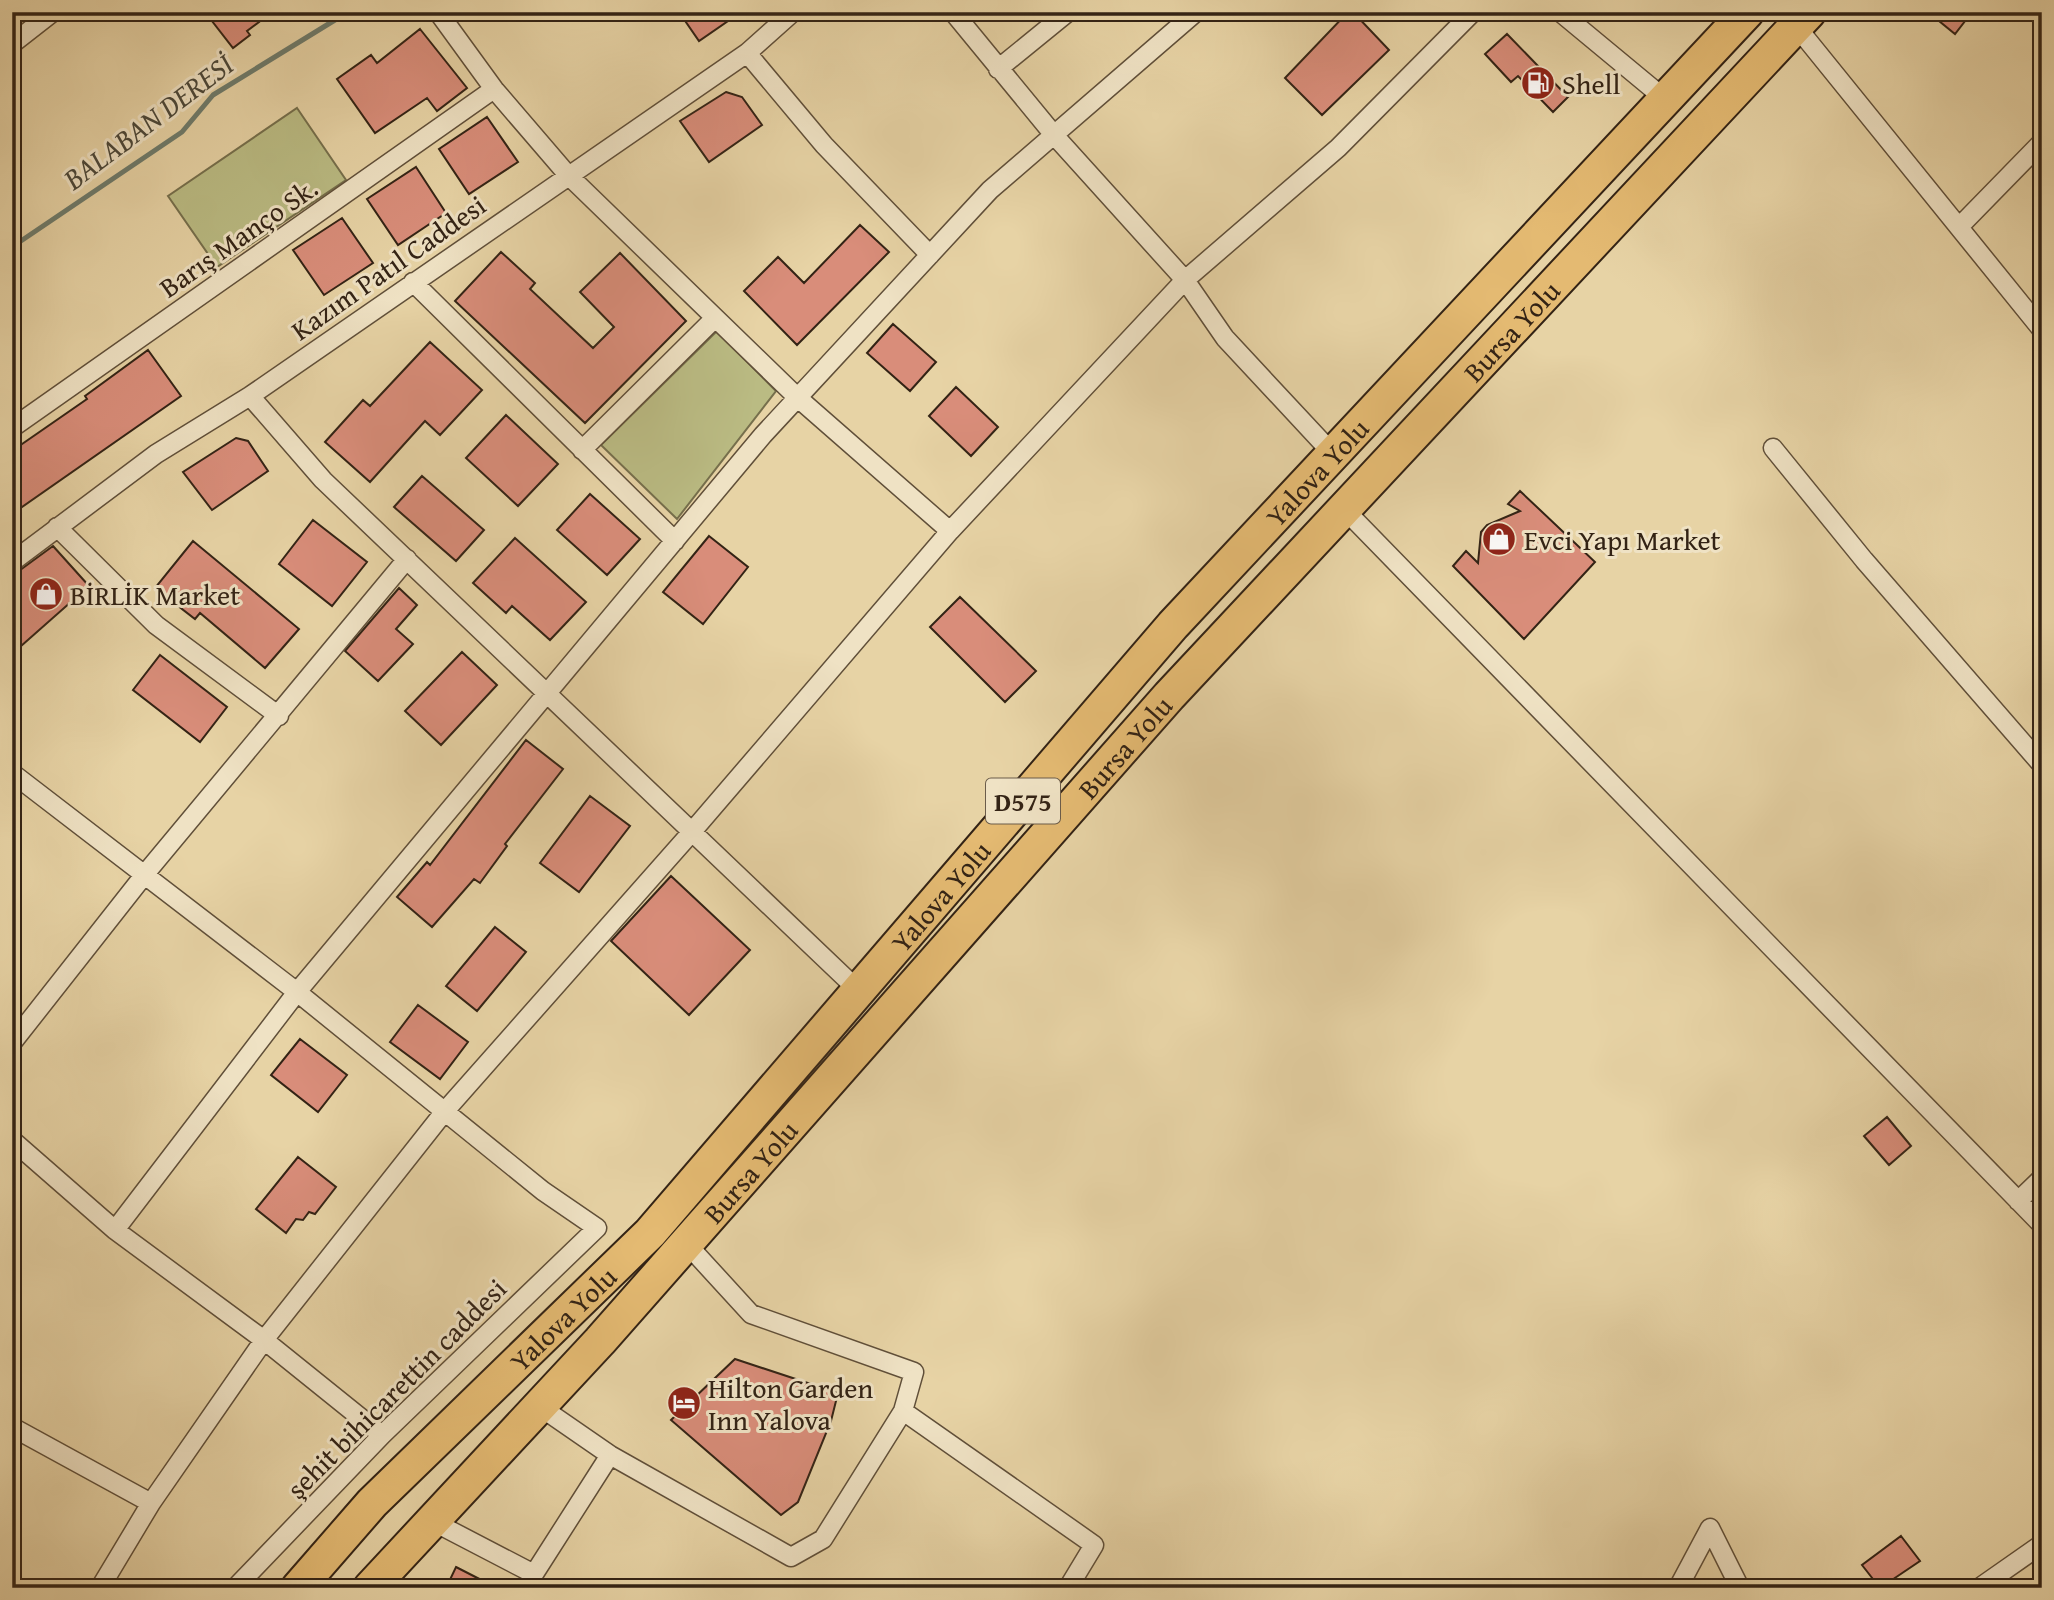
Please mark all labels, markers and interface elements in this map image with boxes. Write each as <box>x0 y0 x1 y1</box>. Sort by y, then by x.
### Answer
water label: BALABAN DERESİ <box>53 42 243 200</box>
place label: Shell <box>1562 63 1620 104</box>
fuel station icon: Shell <box>1519 64 1557 102</box>
street label: Barış Manço Sk. <box>150 167 326 307</box>
street label: Kazım Patıl Caddesi <box>282 184 494 350</box>
street label: Bursa Yolu <box>1453 271 1569 390</box>
street label: Yalova Yolu <box>1255 408 1378 535</box>
place label: Evci Yapı Market <box>1524 519 1721 560</box>
shop icon: Evci Yapı Market <box>1480 520 1518 558</box>
place label: BİRLİK Market <box>70 574 240 615</box>
shop icon: BİRLİK Market <box>27 575 65 613</box>
street label: Bursa Yolu <box>1067 686 1181 807</box>
road number: D575 <box>986 778 1060 824</box>
street label: Yalova Yolu <box>880 831 1000 960</box>
street label: Bursa Yolu <box>693 1110 807 1232</box>
street label: Yalova Yolu <box>499 1256 625 1380</box>
street label: şehit bihicarettin caddesi <box>277 1268 516 1507</box>
place label: Hilton Garden Inn Yalova <box>708 1367 873 1440</box>
hotel icon: Hilton Garden Inn Yalova <box>665 1384 703 1422</box>

